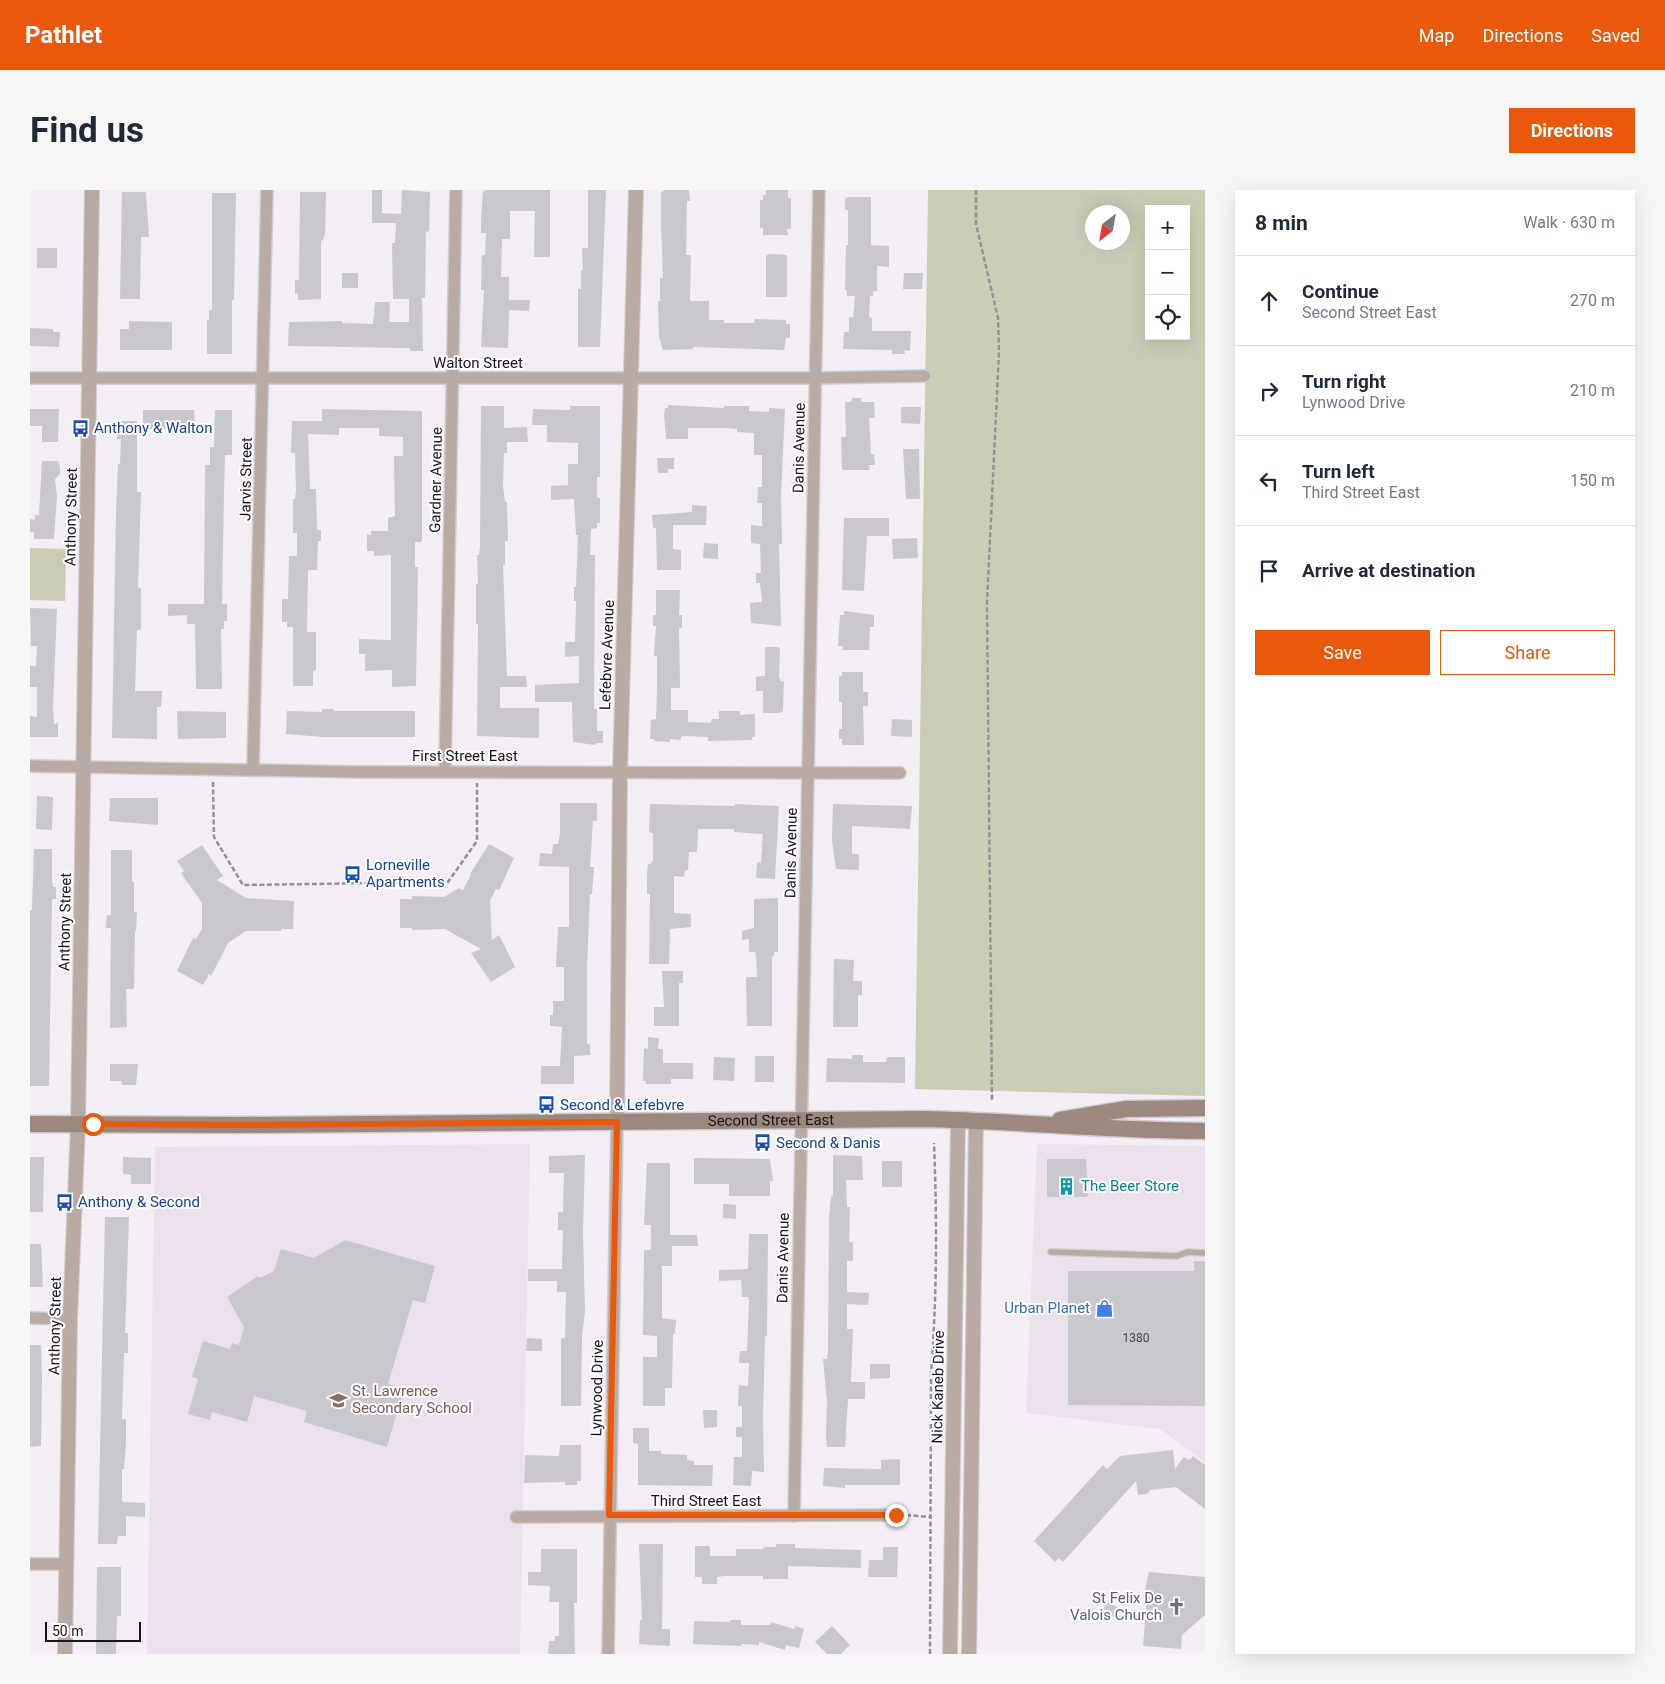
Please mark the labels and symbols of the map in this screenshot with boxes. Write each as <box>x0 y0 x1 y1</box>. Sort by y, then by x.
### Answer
north arrow <box>1085 205 1130 250</box>
street label: Walton Street <box>433 354 523 372</box>
street label: Danis Avenue <box>789 403 809 493</box>
bus stop icon: Anthony & Walton <box>70 418 90 438</box>
place label: Anthony & Walton <box>94 419 212 437</box>
street label: Gardner Avenue <box>426 427 446 533</box>
street label: Jarvis Street <box>236 437 256 521</box>
street label: Anthony Street <box>61 468 81 566</box>
street label: Lefebvre Avenue <box>596 600 618 710</box>
street label: First Street East <box>412 747 518 765</box>
street label: Danis Avenue <box>781 808 801 898</box>
place label: Lorneville Apartments <box>366 856 445 891</box>
bus stop icon: Lorneville Apartments <box>342 864 362 884</box>
street label: Anthony Street <box>55 873 75 971</box>
bus stop icon: Second & Lefebvre <box>536 1095 556 1115</box>
place label: Second & Lefebvre <box>560 1096 684 1114</box>
street label: Second Street East <box>708 1111 834 1130</box>
route start <box>82 1113 105 1136</box>
bus stop icon: Second & Danis <box>752 1133 772 1153</box>
place label: Second & Danis <box>776 1134 880 1152</box>
building icon: The Beer Store <box>1057 1176 1077 1196</box>
place label: The Beer Store <box>1081 1177 1179 1195</box>
bus stop icon: Anthony & Second <box>54 1192 74 1212</box>
place label: Anthony & Second <box>78 1193 200 1211</box>
street label: Danis Avenue <box>773 1213 793 1303</box>
street label: Anthony Street <box>45 1277 65 1375</box>
shop icon: Urban Planet <box>1094 1298 1114 1318</box>
place label: Urban Planet <box>1004 1299 1090 1317</box>
street label: Nick Kaneb Drive <box>928 1330 948 1444</box>
house number: 1380 <box>1123 1331 1150 1345</box>
street label: Lynwood Drive <box>587 1339 607 1437</box>
place label: St. Lawrence Secondary School <box>352 1382 472 1417</box>
school or university icon: St. Lawrence Secondary School <box>328 1390 348 1410</box>
street label: Third Street East <box>651 1492 761 1510</box>
route end <box>885 1504 908 1527</box>
place label: St Felix De Valois Church <box>1070 1589 1162 1624</box>
church icon: St Felix De Valois Church <box>1166 1597 1186 1617</box>
scale bar <box>45 1619 141 1642</box>

